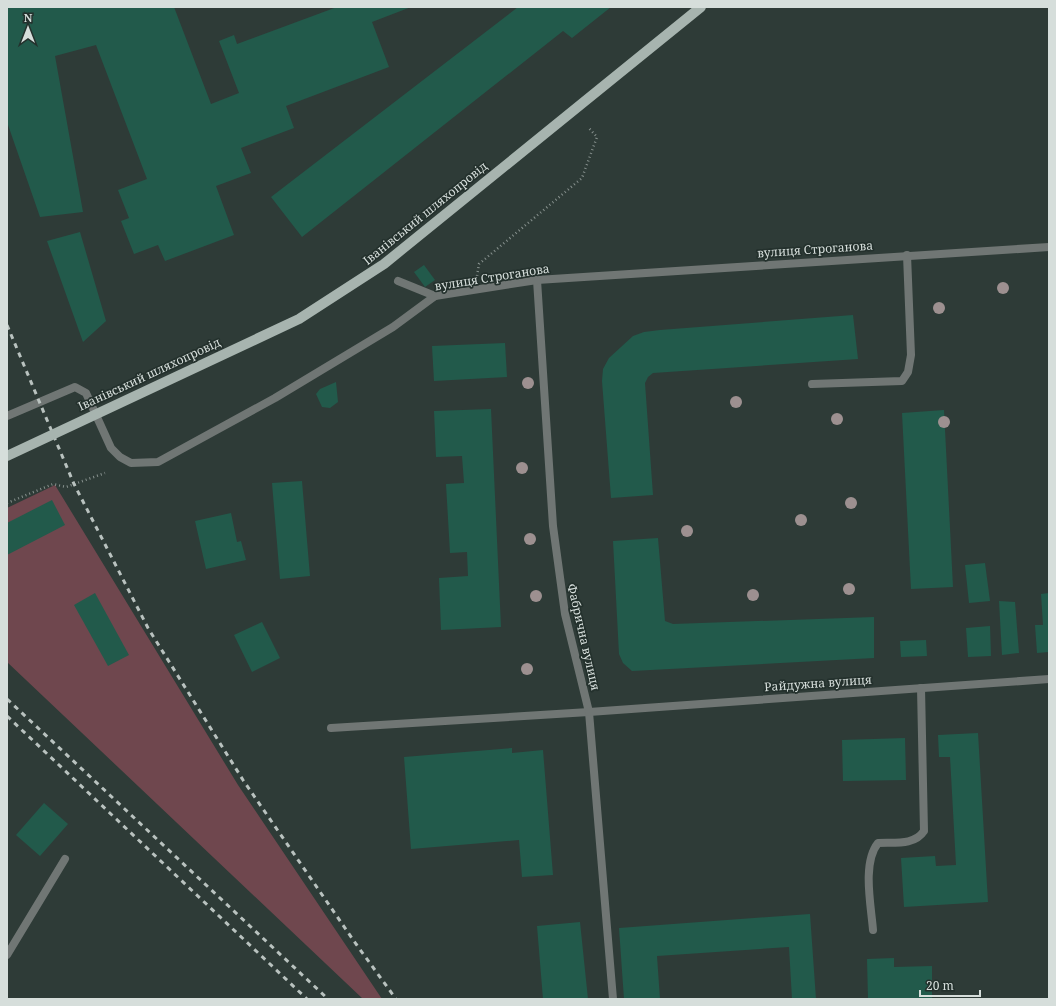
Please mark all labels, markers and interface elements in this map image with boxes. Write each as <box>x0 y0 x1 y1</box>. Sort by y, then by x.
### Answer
north arrow <box>8 8 48 48</box>
text: N <box>24 10 33 25</box>
street label: Іванівський шляхопровід <box>359 157 491 269</box>
street label: вулиця Строганова <box>757 236 874 262</box>
street label: вулиця Строганова <box>433 259 551 294</box>
street label: Іванівський шляхопровід <box>75 333 223 415</box>
street label: Фабрична вулиця <box>563 582 605 692</box>
street label: Райдужна вулиця <box>764 671 873 695</box>
scale bar <box>920 972 980 998</box>
text: 20 m <box>926 977 954 994</box>

